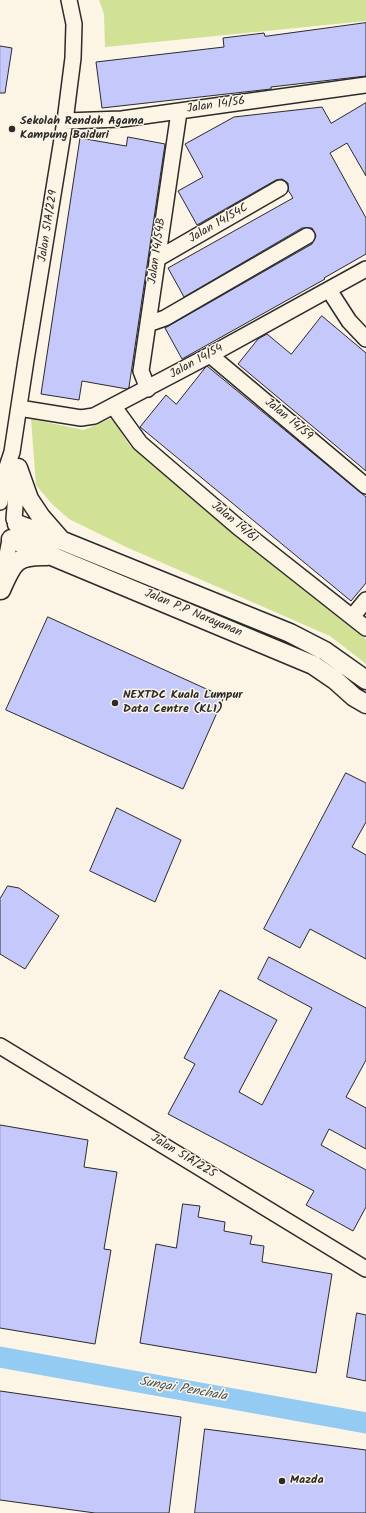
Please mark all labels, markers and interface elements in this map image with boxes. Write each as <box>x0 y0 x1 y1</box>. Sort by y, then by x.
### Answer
street label: Jalan 14/56 <box>186 95 246 117</box>
place label: Sekolah Rendah Agama Kampung Baiduri <box>20 115 144 143</box>
marker: Sekolah Rendah Agama Kampung Baiduri <box>7 124 17 134</box>
street label: Jalan 51A/229 <box>36 189 62 263</box>
street label: Jalan 14/54C <box>187 201 251 247</box>
street label: Jalan 14/54B <box>146 217 170 285</box>
street label: Jalan 14/54 <box>168 341 226 383</box>
street label: Jalan 14/59 <box>261 396 315 444</box>
street label: Jalan 14/61 <box>208 499 260 547</box>
street label: Jalan P.P Narayanan <box>142 587 244 641</box>
place label: NEXTDC Kuala Lumpur Data Centre (KL1) <box>123 689 243 717</box>
marker: NEXTDC Kuala Lumpur Data Centre (KL1) <box>110 698 120 708</box>
street label: Jalan 51A/225 <box>148 1132 218 1182</box>
water label: Sungai Penchala <box>138 1375 228 1405</box>
place label: Mazda <box>290 1474 324 1488</box>
marker: Mazda <box>277 1476 287 1486</box>

